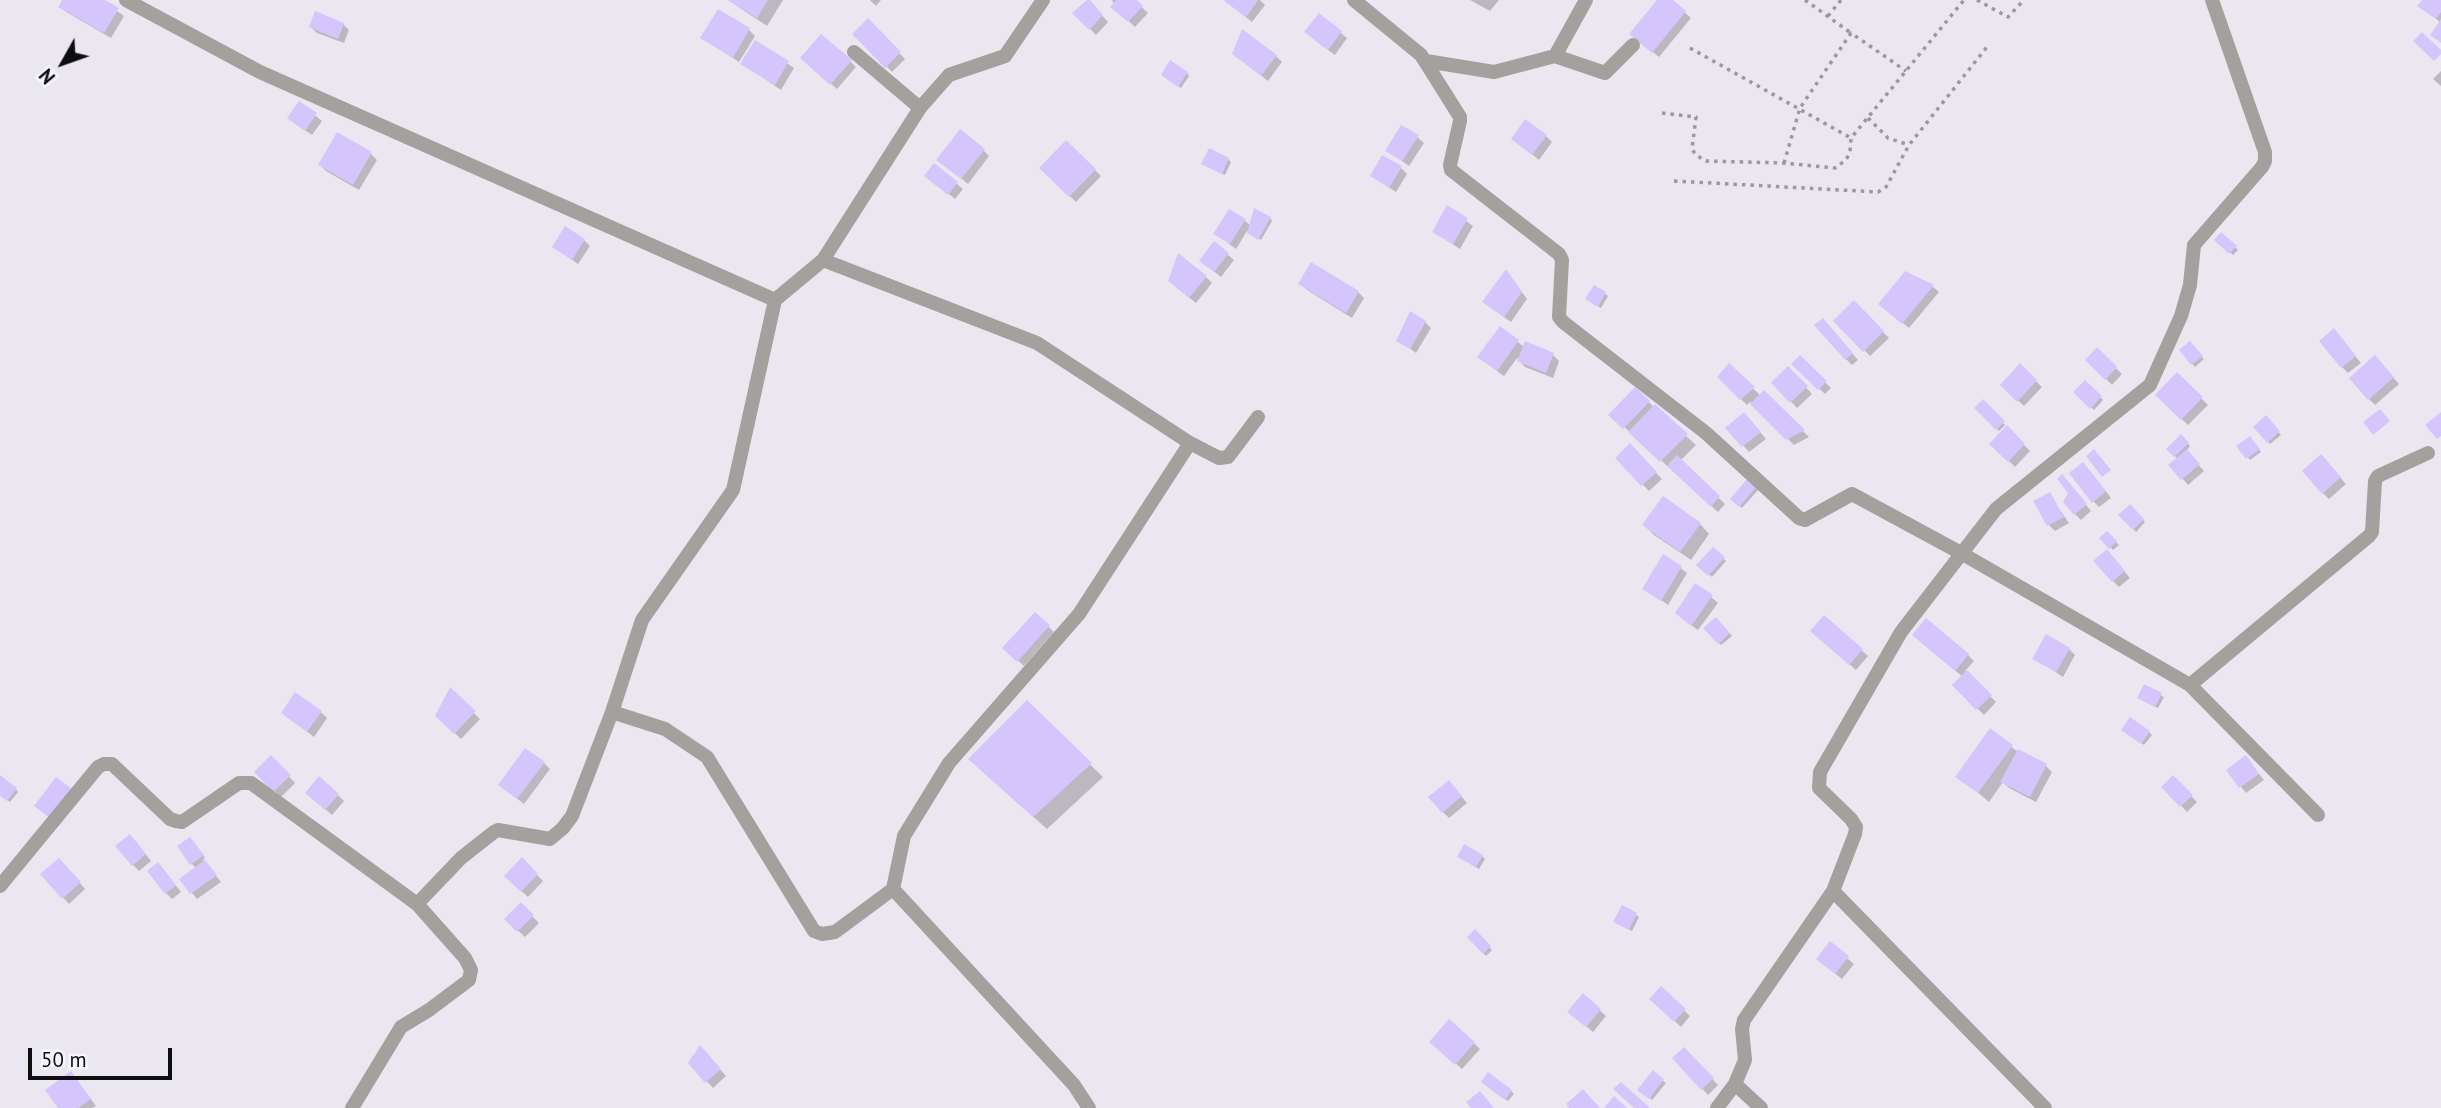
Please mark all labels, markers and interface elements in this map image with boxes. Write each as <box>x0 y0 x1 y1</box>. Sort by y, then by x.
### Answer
north arrow <box>28 28 98 98</box>
text: N <box>34 64 60 89</box>
scale bar <box>32 1034 175 1078</box>
text: 50 m <box>41 1046 87 1073</box>

